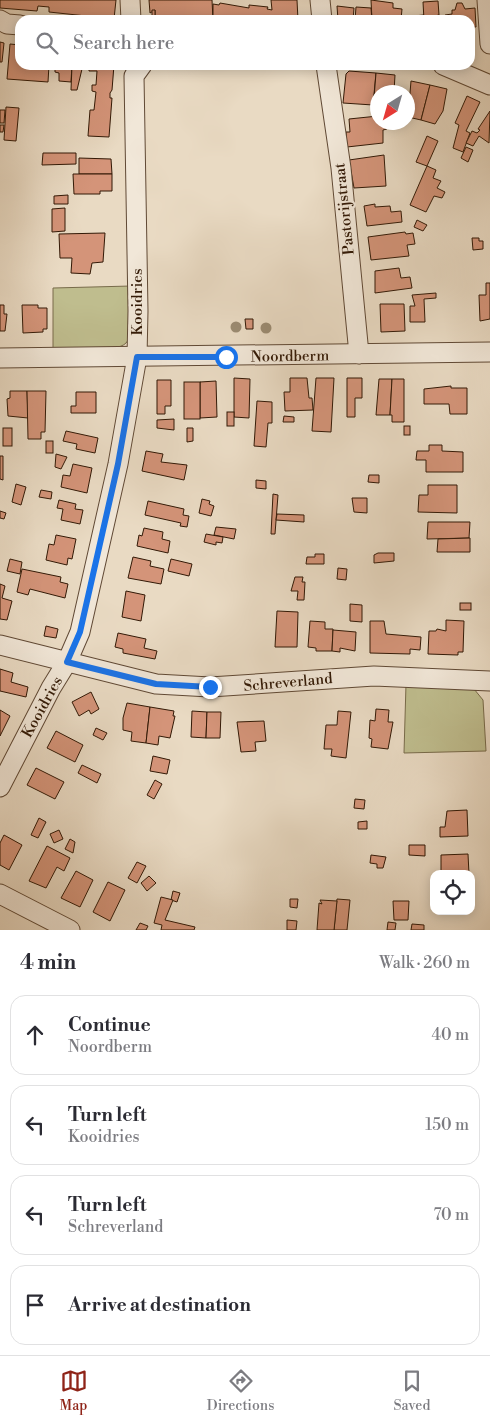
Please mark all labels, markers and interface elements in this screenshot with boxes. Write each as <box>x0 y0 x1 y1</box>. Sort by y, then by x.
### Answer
search box <box>15 15 475 70</box>
icon: search <box>33 29 61 57</box>
text: Search here <box>73 31 174 55</box>
north arrow <box>370 85 415 130</box>
street label: Pastorijstraat <box>330 161 359 256</box>
street label: Kooidries <box>128 268 147 336</box>
route start <box>215 346 238 369</box>
street label: Noordberm <box>250 346 330 367</box>
street label: Schreverland <box>243 669 334 696</box>
street label: Kooidries <box>18 673 67 741</box>
route end <box>199 676 222 699</box>
map controls <box>430 870 475 915</box>
button: locate <box>430 870 475 915</box>
text: 4 min <box>20 950 76 976</box>
text: Walk · 260 m <box>379 953 470 973</box>
text: Continue <box>68 1013 151 1037</box>
icon: ahead <box>21 1021 49 1049</box>
text: 40 m <box>432 1025 469 1045</box>
text: Noordberm <box>68 1037 152 1057</box>
text: Turn left <box>68 1103 147 1127</box>
icon: left <box>21 1111 49 1139</box>
text: 150 m <box>425 1115 469 1135</box>
text: Kooidries <box>68 1127 140 1147</box>
text: Turn left <box>68 1193 147 1217</box>
icon: left <box>21 1201 49 1229</box>
text: 70 m <box>433 1205 469 1225</box>
text: Schreverland <box>68 1217 163 1237</box>
icon: arrive <box>21 1291 49 1319</box>
text: Arrive at destination <box>68 1293 251 1317</box>
tab: Map <box>60 1367 88 1415</box>
tab: Directions <box>207 1367 274 1415</box>
tab: Saved <box>394 1367 430 1415</box>

